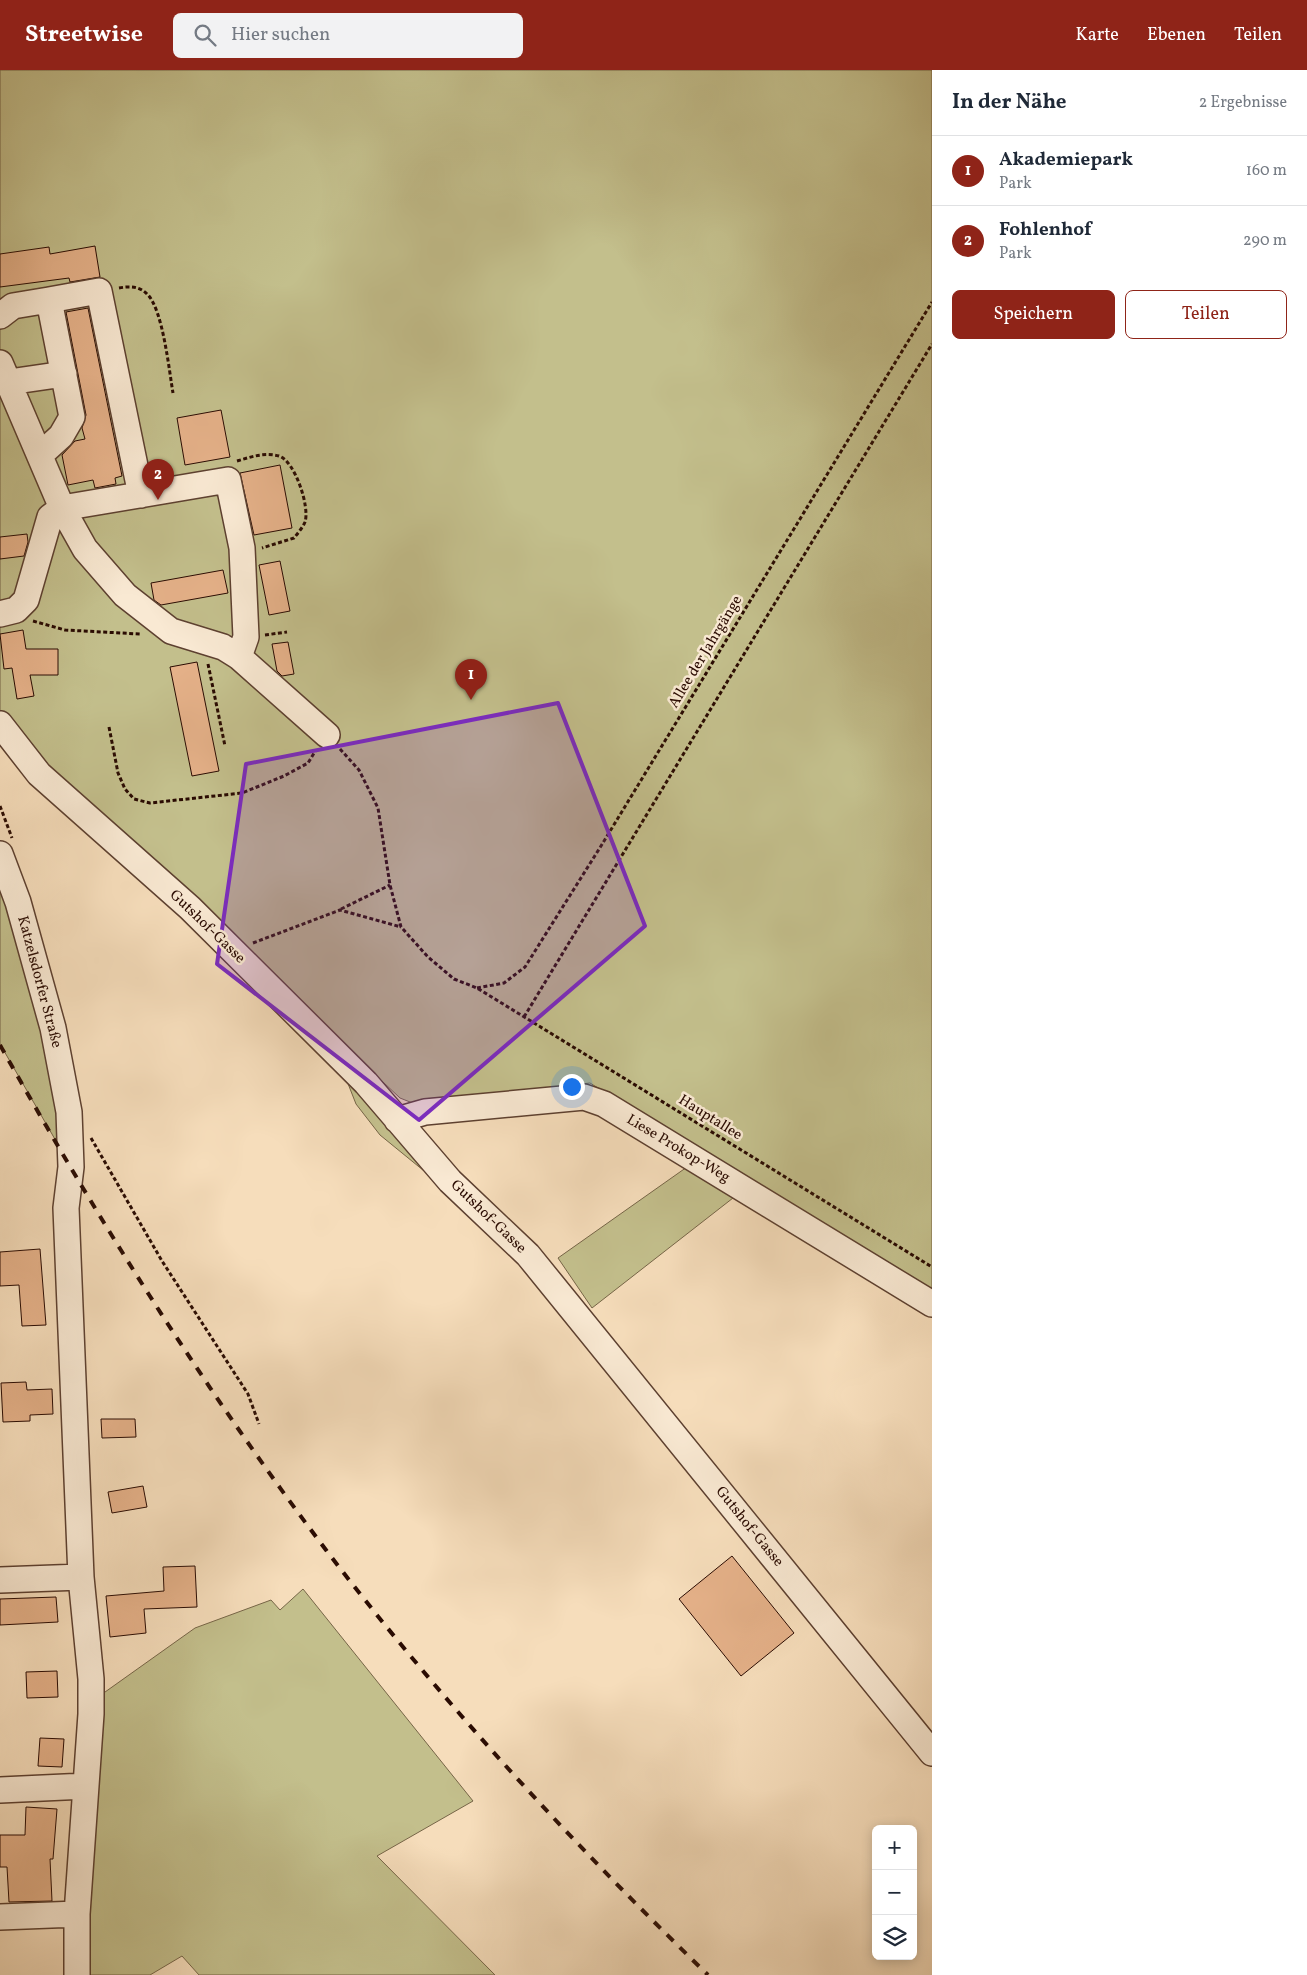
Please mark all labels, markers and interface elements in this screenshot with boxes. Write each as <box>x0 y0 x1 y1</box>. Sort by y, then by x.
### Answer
search box <box>173 13 523 58</box>
text: Streetwise <box>25 18 143 52</box>
icon: search <box>191 21 219 49</box>
text: Hier suchen <box>231 22 330 48</box>
text: Karte <box>1075 23 1119 48</box>
text: Ebenen <box>1147 23 1206 48</box>
text: Teilen <box>1234 23 1282 48</box>
text: In der Nähe <box>952 88 1067 117</box>
text: 2 Ergebnisse <box>1199 92 1287 114</box>
text: Akademiepark <box>999 147 1133 173</box>
text: 1 <box>965 160 971 182</box>
text: 160 m <box>1246 160 1287 182</box>
text: Park <box>999 173 1032 195</box>
text: Fohlenhof <box>999 217 1092 243</box>
text: 2 <box>964 230 972 252</box>
text: 290 m <box>1243 230 1287 252</box>
text: Park <box>999 243 1032 265</box>
button: Speichern <box>952 290 1115 339</box>
button: Teilen <box>1125 290 1287 339</box>
pin: 2 <box>142 459 174 500</box>
street label: Allee der Jahrgänge <box>664 592 748 712</box>
pin: 1 <box>455 659 487 700</box>
street label: Gutshof-Gasse <box>164 885 250 969</box>
street label: Katzelsdorfer Straße <box>11 914 67 1050</box>
your location <box>559 1074 585 1100</box>
street label: Hauptallee <box>674 1090 746 1146</box>
street label: Liese Prokop-Weg <box>622 1110 734 1188</box>
street label: Gutshof-Gasse <box>445 1175 531 1259</box>
street label: Gutshof-Gasse <box>710 1482 788 1572</box>
map controls <box>872 1825 917 1960</box>
button: + <box>872 1825 917 1870</box>
button: − <box>872 1870 917 1915</box>
button: layers <box>872 1915 917 1960</box>

